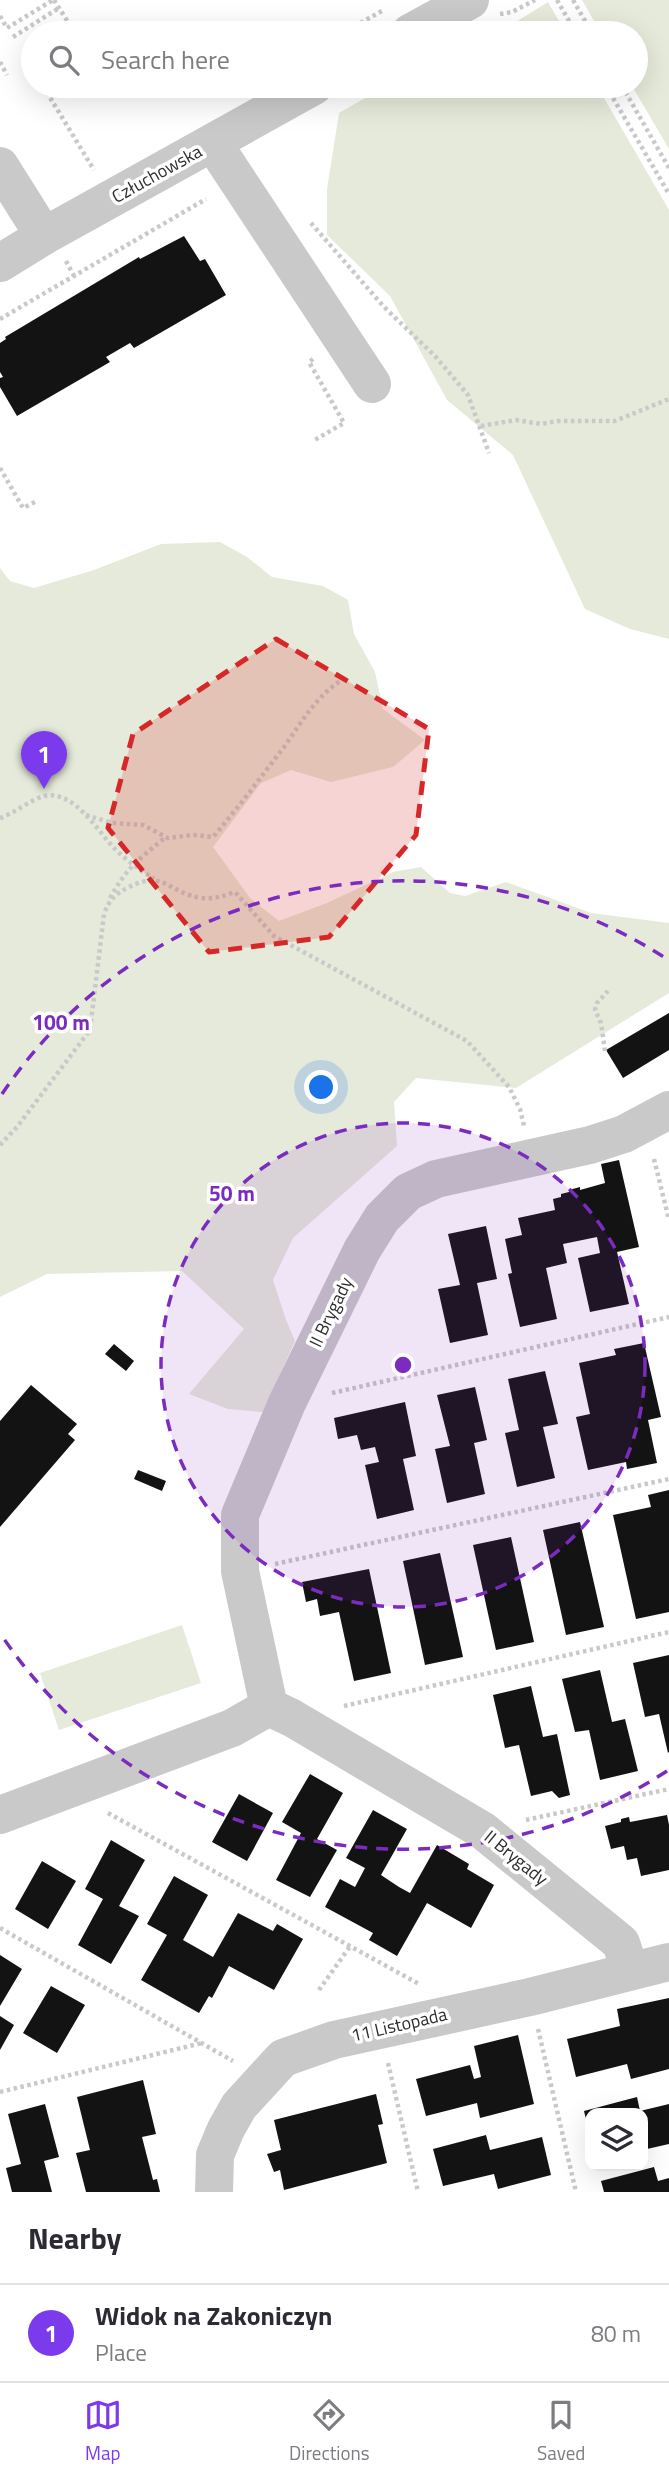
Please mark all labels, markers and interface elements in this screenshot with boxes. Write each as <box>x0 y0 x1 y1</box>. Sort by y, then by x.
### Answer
search box <box>21 21 648 98</box>
text: Search here <box>101 40 230 79</box>
icon: search <box>45 41 83 79</box>
street label: Człuchowska <box>107 138 207 210</box>
pin: 1 <box>21 731 67 789</box>
text: 100 m <box>32 1006 90 1038</box>
your location <box>304 1070 338 1104</box>
text: 50 m <box>209 1177 255 1209</box>
street label: II Brygady <box>302 1272 359 1351</box>
centre of rings <box>391 1353 415 1377</box>
street label: II Brygady <box>479 1823 554 1892</box>
street label: 11 Listopada <box>348 2000 450 2049</box>
map controls <box>585 2108 648 2171</box>
button: layers <box>585 2108 648 2171</box>
text: Nearby <box>28 2215 121 2261</box>
text: Widok na Zakoniczyn <box>95 2296 332 2335</box>
text: 1 <box>45 2316 57 2351</box>
text: 80 m <box>591 2316 641 2351</box>
text: Place <box>95 2335 147 2370</box>
tab: Map <box>84 2396 122 2467</box>
tab: Directions <box>289 2396 370 2467</box>
tab: Saved <box>537 2396 585 2467</box>

